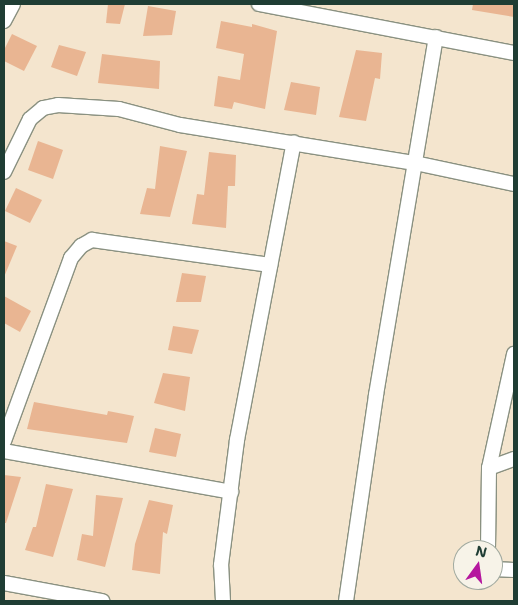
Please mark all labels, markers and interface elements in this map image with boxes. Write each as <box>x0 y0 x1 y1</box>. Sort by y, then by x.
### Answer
north arrow <box>453 540 503 590</box>
text: N <box>474 541 489 561</box>

